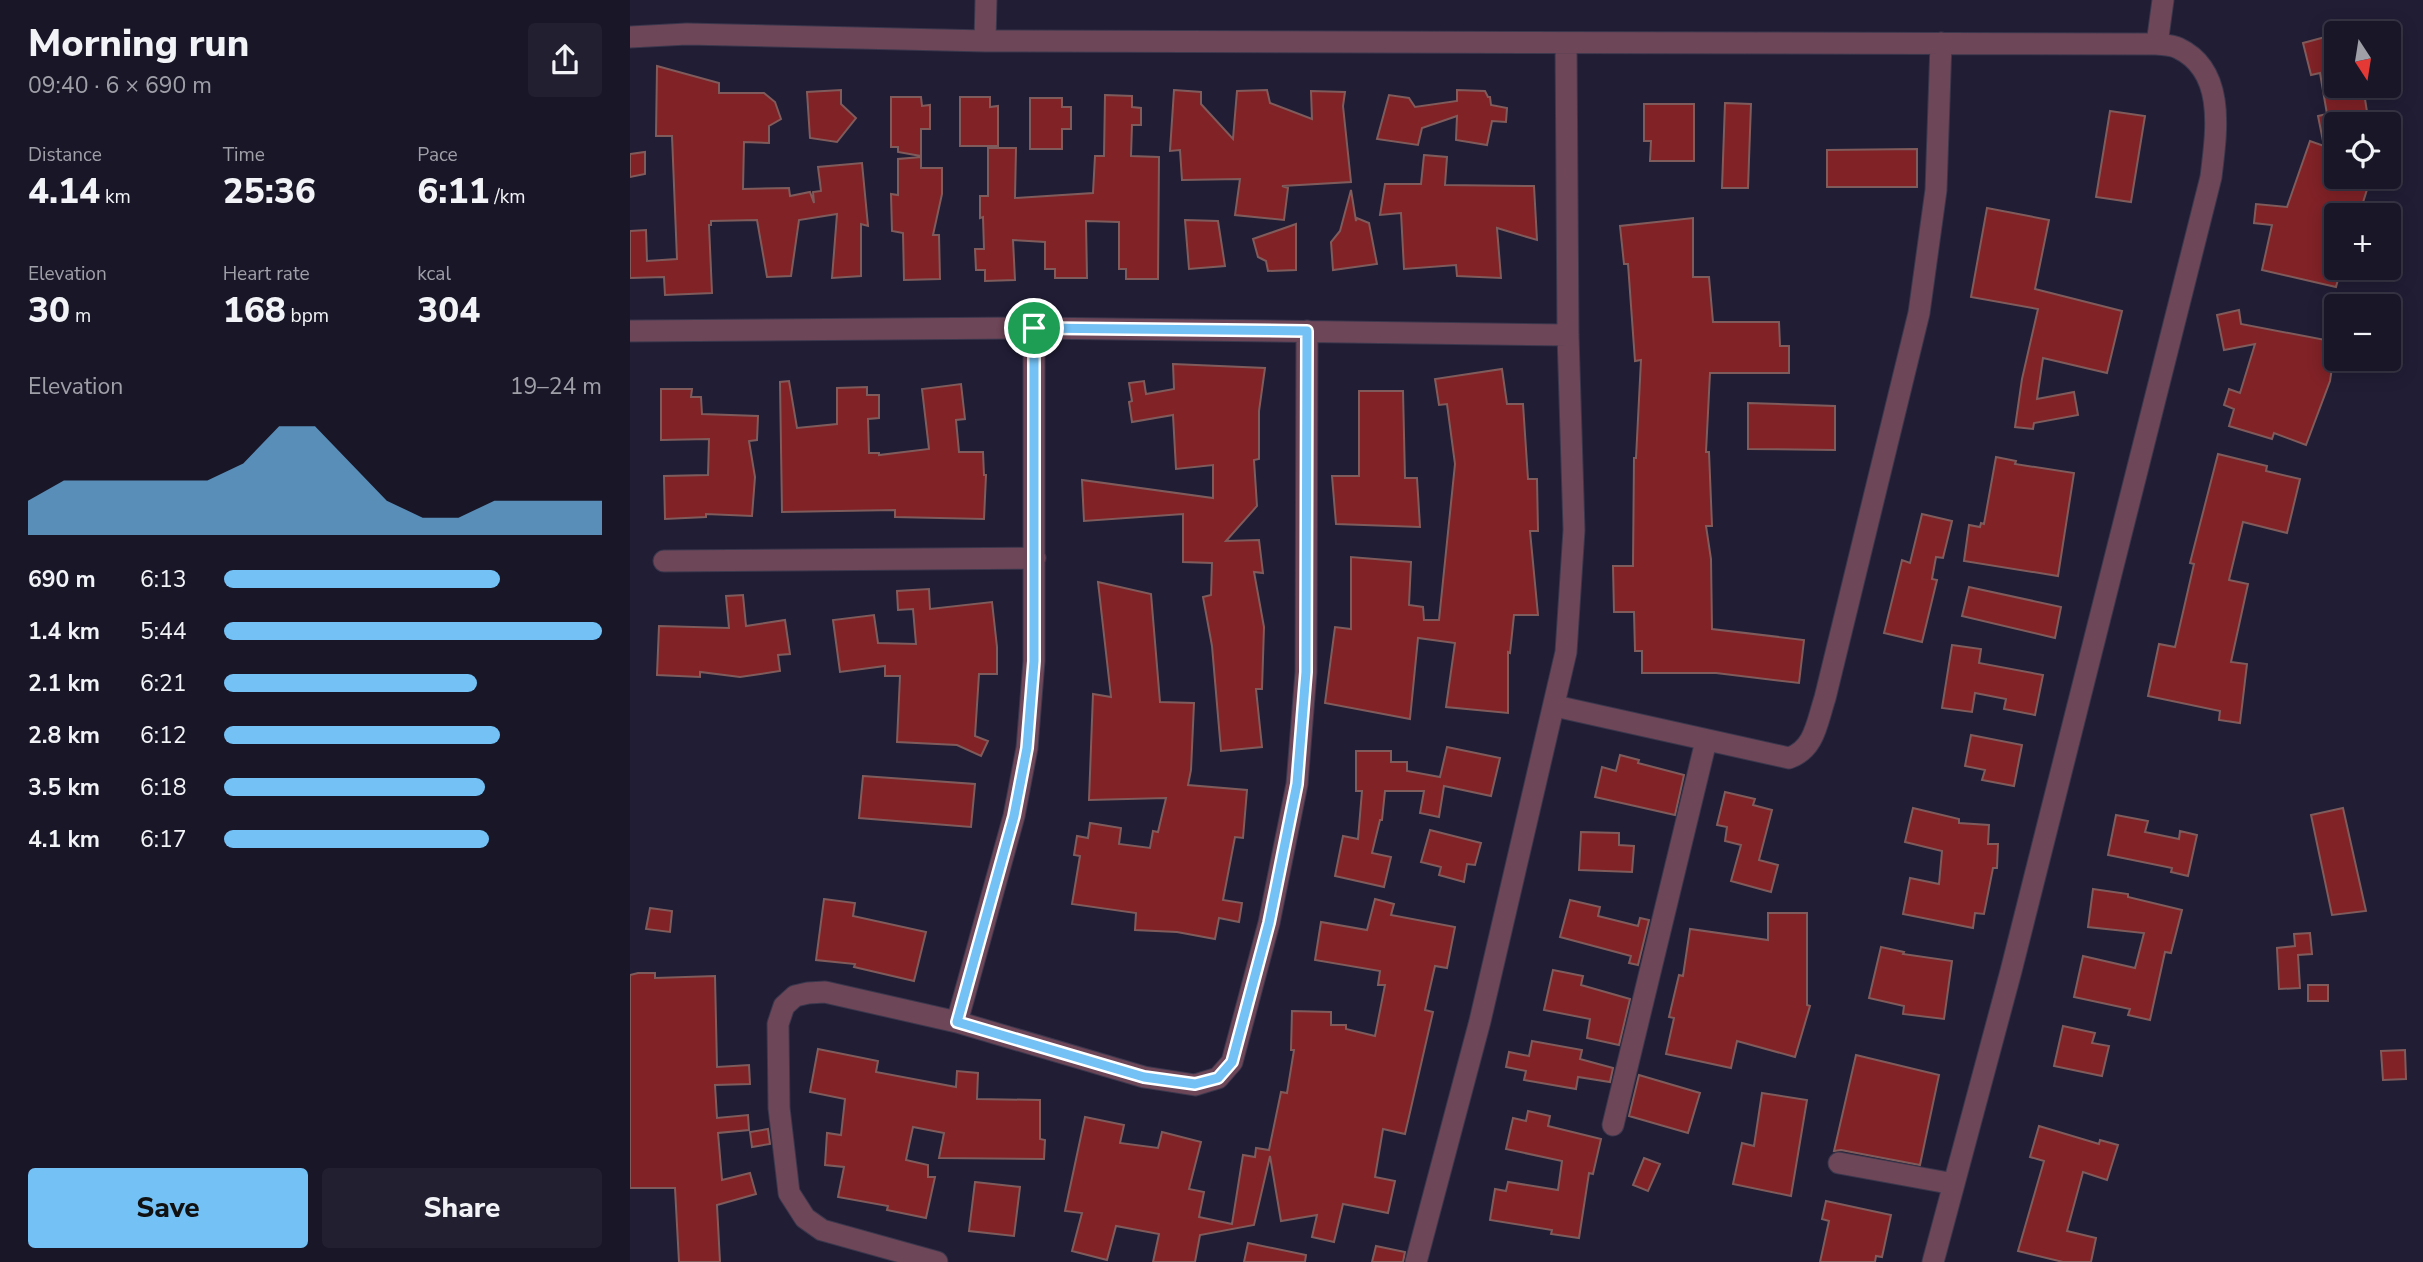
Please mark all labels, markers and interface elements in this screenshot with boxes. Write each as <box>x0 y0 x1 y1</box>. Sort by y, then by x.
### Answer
text: Morning run <box>28 18 249 69</box>
north arrow <box>2324 21 2401 98</box>
map controls <box>2324 21 2401 371</box>
button: share <box>528 23 602 97</box>
text: 09:40 · 6 × 690 m <box>28 70 212 101</box>
button: locate <box>2324 112 2401 189</box>
text: Distance <box>28 142 102 168</box>
text: Time <box>223 142 265 168</box>
text: Pace <box>417 142 458 168</box>
text: 4.14 <box>28 168 100 215</box>
text: 25:36 <box>223 168 316 215</box>
text: 6:11 <box>417 168 489 215</box>
text: km <box>100 184 131 210</box>
text: /km <box>489 184 525 210</box>
button: + <box>2324 203 2401 280</box>
text: Elevation <box>28 261 107 287</box>
text: Heart rate <box>223 261 310 287</box>
text: kcal <box>417 261 451 287</box>
text: 30 <box>28 287 70 334</box>
text: 168 <box>223 287 286 334</box>
text: 304 <box>417 287 480 334</box>
button: − <box>2324 294 2401 371</box>
pin <box>1004 298 1064 358</box>
text: m <box>70 303 91 329</box>
text: bpm <box>286 303 329 329</box>
icon: arrive <box>1015 309 1053 347</box>
text: Elevation <box>28 371 123 402</box>
text: 19–24 m <box>510 371 602 402</box>
text: 690 m <box>28 564 96 595</box>
text: 6:13 <box>140 564 187 595</box>
text: 1.4 km <box>28 616 100 647</box>
text: 5:44 <box>140 616 187 647</box>
text: 2.1 km <box>28 668 100 699</box>
text: 6:21 <box>140 668 187 699</box>
text: 2.8 km <box>28 720 100 751</box>
text: 6:12 <box>140 720 187 751</box>
text: 3.5 km <box>28 772 100 803</box>
text: 6:18 <box>140 772 187 803</box>
text: 4.1 km <box>28 824 100 855</box>
text: 6:17 <box>140 824 187 855</box>
button: Save <box>28 1168 308 1248</box>
button: Share <box>322 1168 602 1248</box>

